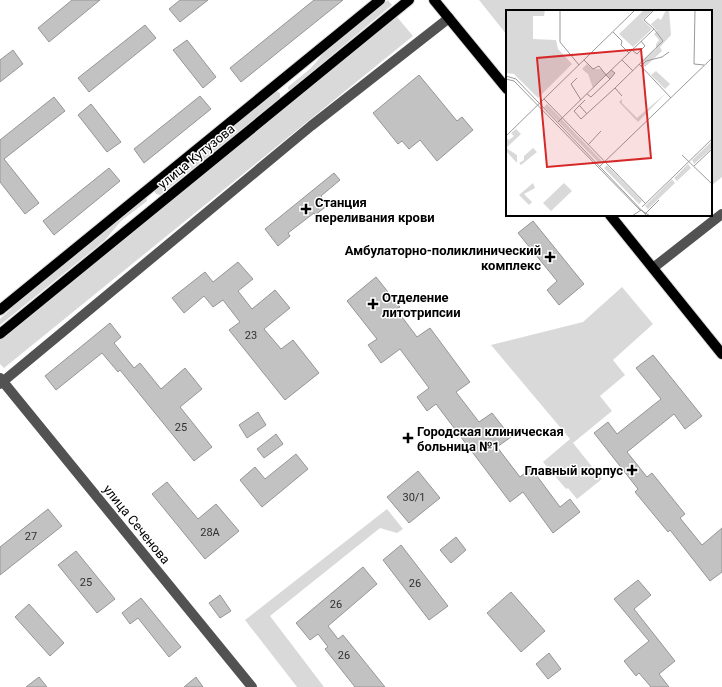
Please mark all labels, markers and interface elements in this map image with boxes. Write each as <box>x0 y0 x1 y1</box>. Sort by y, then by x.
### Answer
inset map <box>506 10 712 216</box>
street label: улица Кутузова <box>155 121 238 192</box>
place label: Станция переливания крови <box>315 195 435 225</box>
marker: Станция переливания крови <box>300 203 312 215</box>
place label: Амбулаторно-поликлинический комплекс <box>345 243 541 273</box>
marker: Амбулаторно-поликлинический комплекс <box>544 251 556 263</box>
place label: Отделение литотрипсии <box>382 290 461 320</box>
marker: Отделение литотрипсии <box>367 298 379 310</box>
house number: 23 <box>245 329 257 342</box>
house number: 25 <box>175 421 187 434</box>
place label: Городская клиническая больница №1 <box>417 424 564 454</box>
marker: Городская клиническая больница №1 <box>402 432 414 444</box>
place label: Главный корпус <box>525 463 623 478</box>
marker: Главный корпус <box>626 464 638 476</box>
street label: улица Сеченова <box>100 482 173 567</box>
house number: 30/1 <box>402 491 426 504</box>
house number: 28А <box>200 526 221 539</box>
house number: 27 <box>25 530 37 543</box>
house number: 25 <box>80 576 92 589</box>
house number: 26 <box>409 577 421 590</box>
house number: 26 <box>330 598 342 611</box>
house number: 26 <box>338 649 350 662</box>

